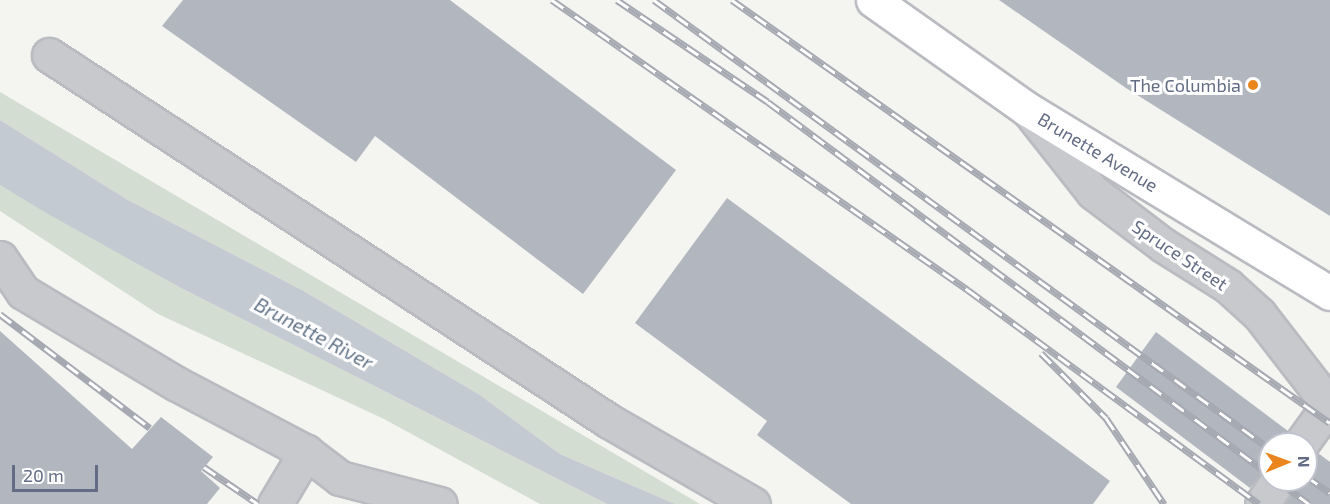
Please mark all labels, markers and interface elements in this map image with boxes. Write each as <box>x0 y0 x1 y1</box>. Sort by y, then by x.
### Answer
place label: The Columbia <box>1130 74 1241 96</box>
marker: The Columbia <box>1246 78 1260 92</box>
street label: Brunette Avenue <box>1034 108 1162 196</box>
street label: Spruce Street <box>1128 215 1232 295</box>
water label: Brunette River <box>251 292 377 374</box>
north arrow <box>1258 432 1318 492</box>
scale bar <box>15 453 100 491</box>
text: N <box>1295 456 1314 468</box>
text: 20 m <box>23 464 64 486</box>

